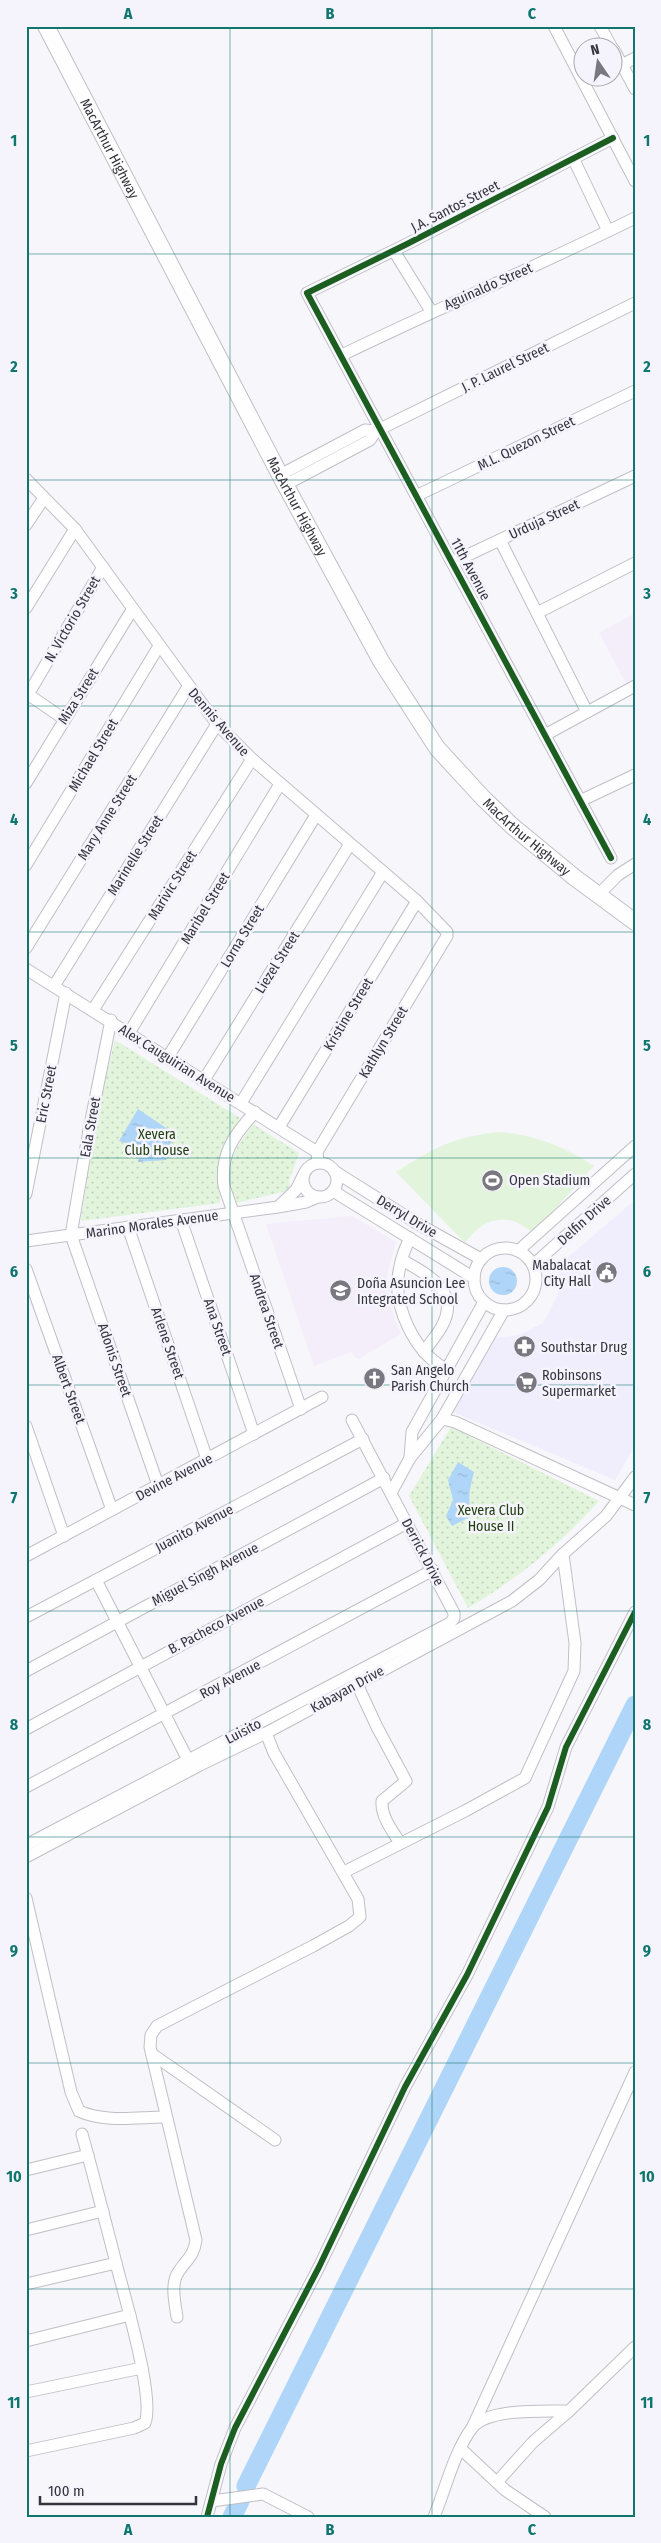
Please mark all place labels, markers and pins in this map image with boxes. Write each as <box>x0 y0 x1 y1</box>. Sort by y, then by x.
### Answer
sports icon: Open Stadium <box>481 1168 505 1192</box>
place label: Open Stadium <box>509 1172 590 1189</box>
place label: Mabalacat City Hall <box>532 1257 591 1290</box>
public building icon: Mabalacat City Hall <box>595 1261 619 1285</box>
place label: Doña Asuncion Lee Integrated School <box>357 1275 465 1308</box>
school or university icon: Doña Asuncion Lee Integrated School <box>329 1279 353 1303</box>
pharmacy icon: Southstar Drug <box>513 1335 537 1359</box>
place label: Southstar Drug <box>541 1339 627 1356</box>
place label: San Angelo Parish Church <box>391 1362 469 1395</box>
church icon: San Angelo Parish Church <box>363 1366 387 1390</box>
place label: Robinsons Supermarket <box>542 1367 616 1400</box>
supermarket icon: Robinsons Supermarket <box>514 1371 538 1395</box>

